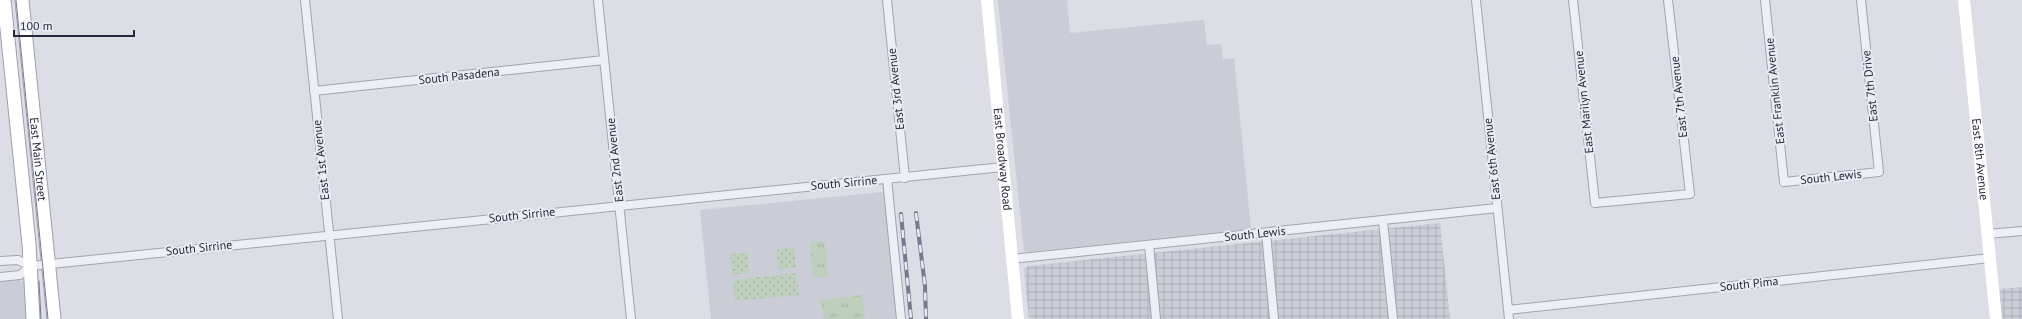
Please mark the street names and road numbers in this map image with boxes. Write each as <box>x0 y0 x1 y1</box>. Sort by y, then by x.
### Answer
street label: East Franklin Avenue <box>1761 37 1788 145</box>
street label: East 3rd Avenue <box>884 47 907 131</box>
street label: East Marilyn Avenue <box>1571 50 1596 154</box>
street label: East 7th Drive <box>1858 50 1881 122</box>
street label: East 7th Avenue <box>1667 56 1690 139</box>
street label: South Pasadena <box>418 64 500 87</box>
street label: East Broadway Road <box>991 107 1015 211</box>
street label: East Main Street <box>27 117 50 202</box>
street label: East 2nd Avenue <box>603 117 626 203</box>
street label: East 6th Avenue <box>1480 117 1503 201</box>
street label: East 8th Avenue <box>1969 117 1992 201</box>
street label: East 1st Avenue <box>309 119 332 201</box>
street label: South Lewis <box>1799 166 1862 187</box>
street label: South Sirrine <box>810 172 878 193</box>
street label: South Sirrine <box>488 204 556 225</box>
street label: South Lewis <box>1223 223 1286 244</box>
street label: South Sirrine <box>165 237 233 258</box>
street label: South Pima <box>1719 273 1779 294</box>

